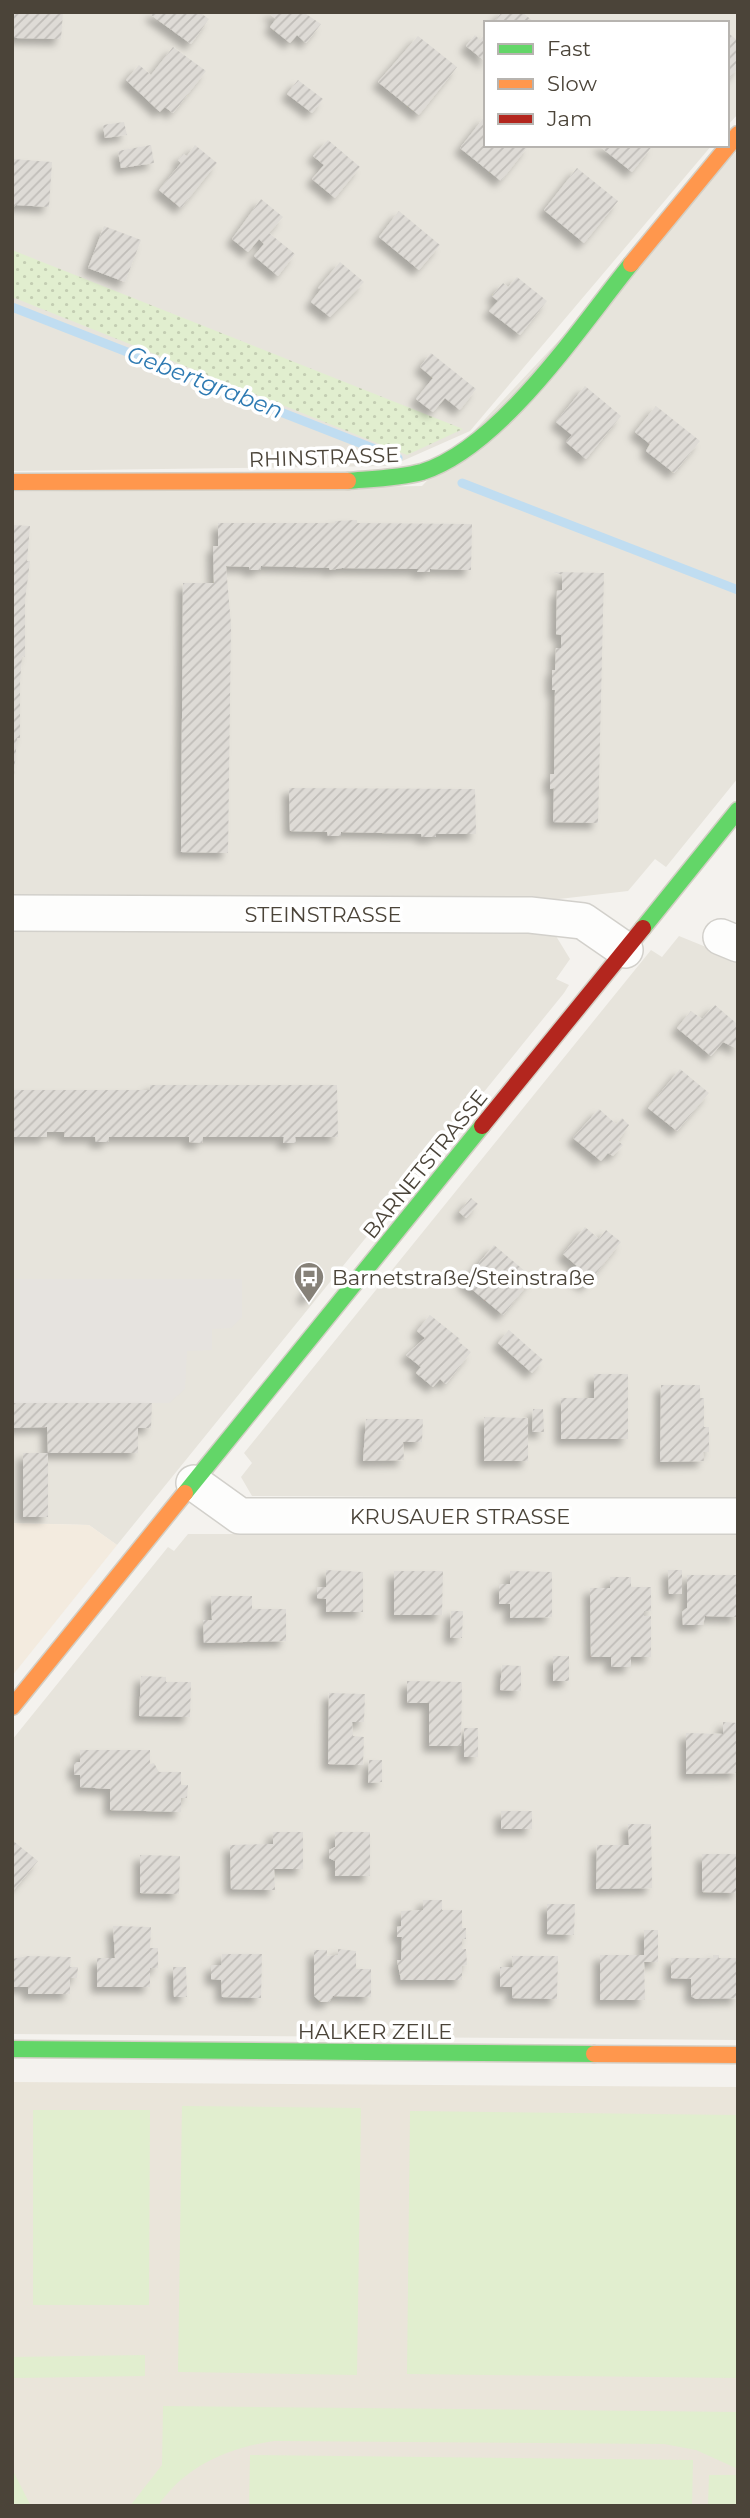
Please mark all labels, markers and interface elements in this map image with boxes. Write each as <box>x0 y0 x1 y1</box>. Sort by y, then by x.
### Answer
legend <box>484 21 729 147</box>
text: Fast <box>547 36 591 61</box>
text: Slow <box>547 71 597 96</box>
text: Jam <box>546 106 592 131</box>
water label: Gebertgraben <box>123 339 287 425</box>
street label: RHINSTRASSE <box>248 442 400 472</box>
street label: STEINSTRASSE <box>244 902 402 927</box>
street label: BARNETSTRASSE <box>357 1085 493 1243</box>
bus stop icon: Barnetstraße/Steinstraße <box>292 1260 326 1304</box>
place label: Barnetstraße/Steinstraße <box>332 1265 595 1290</box>
street label: KRUSAUER STRASSE <box>350 1504 570 1529</box>
street label: HALKER ZEILE <box>298 2019 452 2044</box>

